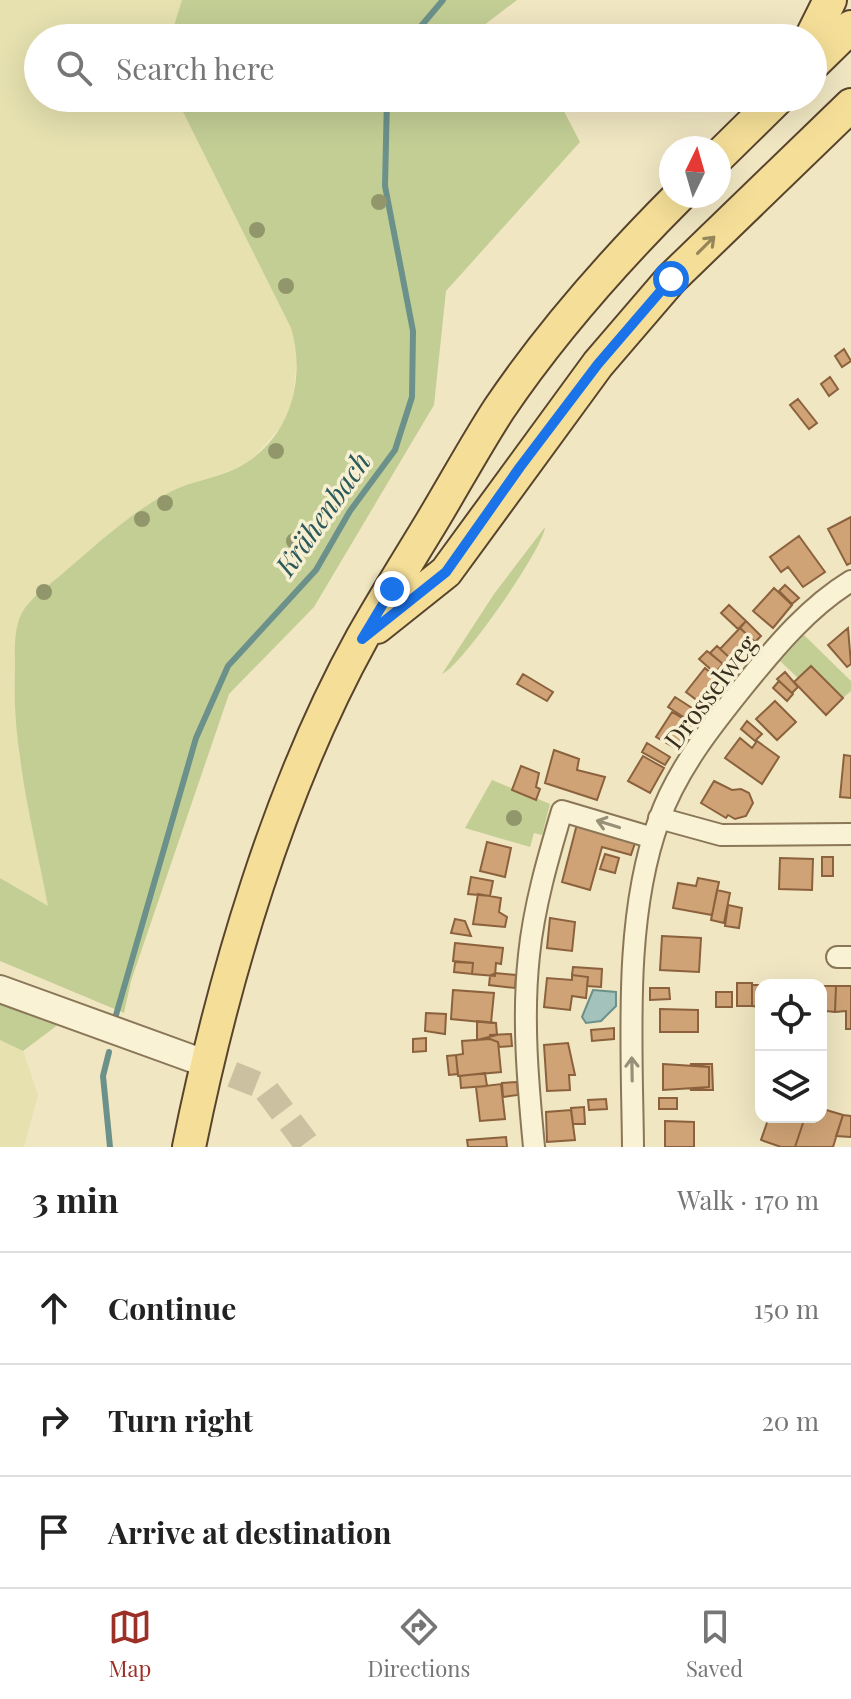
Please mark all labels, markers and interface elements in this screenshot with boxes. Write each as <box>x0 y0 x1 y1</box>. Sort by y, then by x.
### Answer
search box <box>24 24 827 112</box>
icon: search <box>52 46 96 90</box>
text: Search here <box>116 48 275 88</box>
north arrow <box>659 136 731 208</box>
one-way arrow <box>696 235 715 255</box>
route start <box>653 261 689 297</box>
water label: Krähenbach <box>265 444 378 583</box>
route end <box>374 571 410 607</box>
street label: Drosselweg <box>655 627 764 755</box>
one-way arrow <box>595 816 621 831</box>
map controls <box>755 979 827 1123</box>
button: locate <box>755 979 827 1051</box>
button: layers <box>755 1051 827 1123</box>
one-way arrow <box>624 1056 640 1083</box>
text: 3 min <box>32 1176 119 1222</box>
text: Walk · 170 m <box>677 1182 819 1217</box>
icon: ahead <box>32 1286 76 1330</box>
text: Continue <box>108 1288 236 1328</box>
text: 150 m <box>754 1291 819 1326</box>
icon: right <box>32 1398 76 1442</box>
text: Turn right <box>108 1400 253 1440</box>
text: 20 m <box>761 1403 819 1438</box>
icon: arrive <box>32 1510 76 1554</box>
text: Arrive at destination <box>108 1512 391 1552</box>
tab: Map <box>108 1605 152 1683</box>
tab: Directions <box>367 1605 470 1683</box>
tab: Saved <box>686 1605 743 1683</box>

